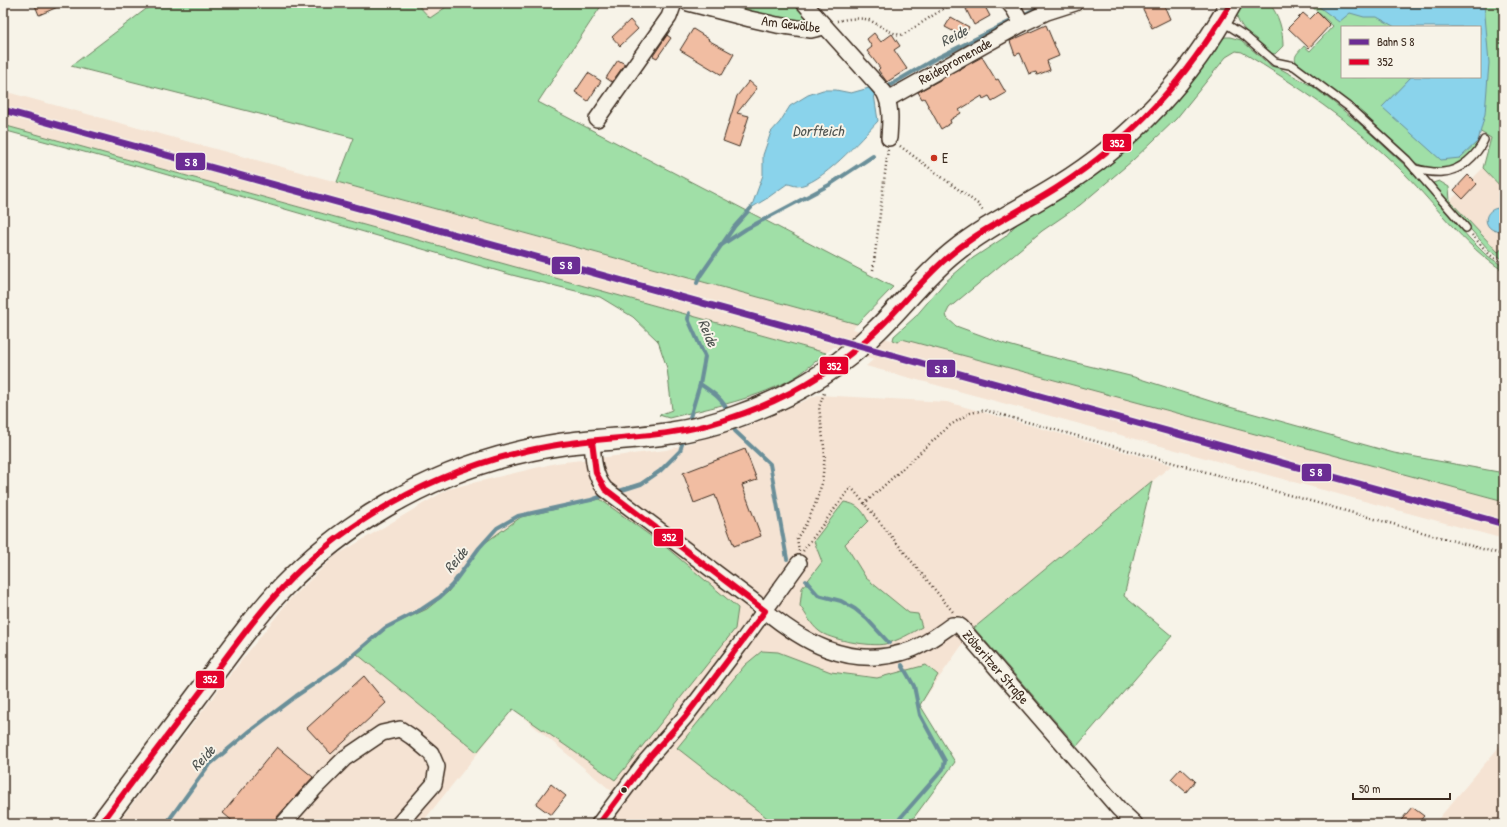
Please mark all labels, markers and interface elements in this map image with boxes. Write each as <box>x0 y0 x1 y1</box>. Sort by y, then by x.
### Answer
street label: Am Gewölbe <box>761 10 822 37</box>
water label: Reide <box>937 19 972 51</box>
legend <box>1341 26 1481 78</box>
street label: Reidepromenade <box>915 32 996 89</box>
text: Bahn S 8 <box>1377 33 1414 50</box>
text: 352 <box>1377 53 1393 70</box>
water label: Dorfteich <box>793 120 845 141</box>
line badge: 352 <box>1102 133 1132 152</box>
text: 352 <box>1110 136 1125 150</box>
place label: E <box>942 148 948 167</box>
line badge: S 8 <box>175 152 206 171</box>
marker: E <box>929 153 939 163</box>
text: S 8 <box>185 155 197 169</box>
line badge: S 8 <box>551 256 581 275</box>
text: S 8 <box>560 258 572 272</box>
water label: Reide <box>693 316 724 351</box>
line badge: 352 <box>819 356 849 375</box>
text: 352 <box>827 359 842 373</box>
line badge: S 8 <box>926 359 956 378</box>
text: S 8 <box>935 362 947 376</box>
line badge: S 8 <box>1301 463 1332 482</box>
text: S 8 <box>1310 465 1322 479</box>
line badge: 352 <box>653 528 684 547</box>
text: 352 <box>662 530 677 544</box>
water label: Reide <box>439 541 473 577</box>
street label: Zöberitzer Straße <box>958 625 1034 709</box>
line badge: 352 <box>195 670 225 689</box>
text: 352 <box>203 672 218 686</box>
water label: Reide <box>185 740 221 775</box>
scale bar <box>1353 775 1450 801</box>
text: 50 m <box>1359 780 1380 797</box>
unlabelled marker <box>619 785 629 795</box>

